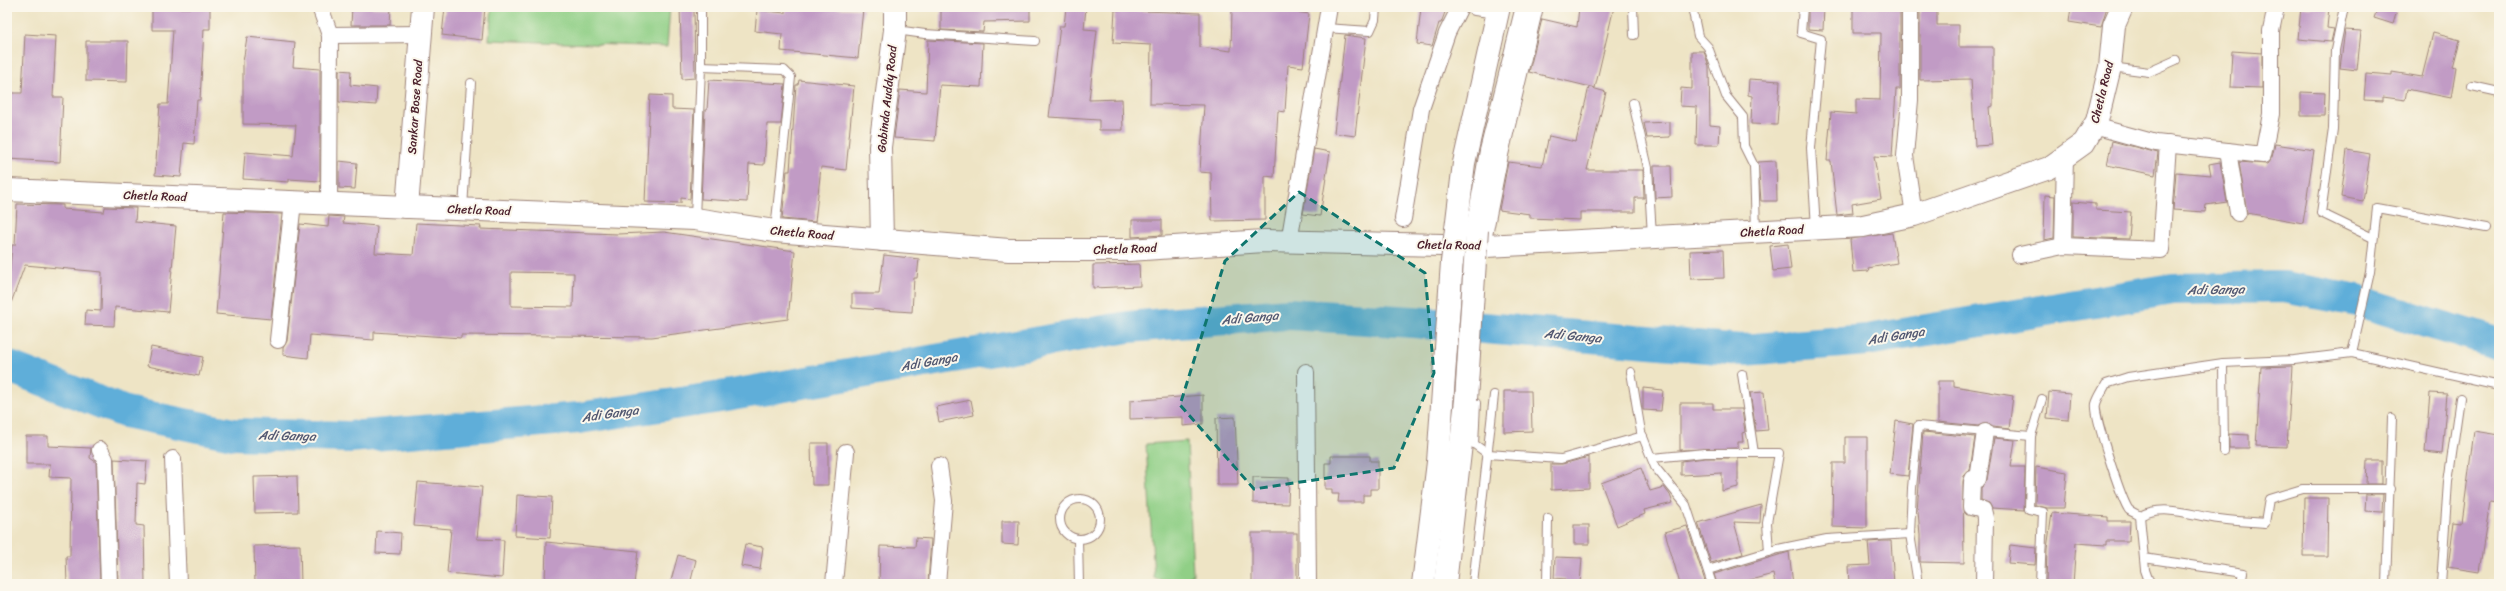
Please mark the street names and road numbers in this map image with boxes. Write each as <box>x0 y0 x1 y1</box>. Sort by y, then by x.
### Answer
street label: Gobinda Auddy Road <box>870 43 904 154</box>
street label: Chetla Road <box>2084 57 2121 125</box>
street label: Sankar Bose Road <box>401 58 429 155</box>
street label: Chetla Road <box>123 184 189 208</box>
street label: Chetla Road <box>447 198 513 222</box>
street label: Chetla Road <box>1740 218 1806 244</box>
street label: Chetla Road <box>769 219 836 247</box>
street label: Chetla Road <box>1417 233 1483 257</box>
street label: Chetla Road <box>1093 237 1159 261</box>

